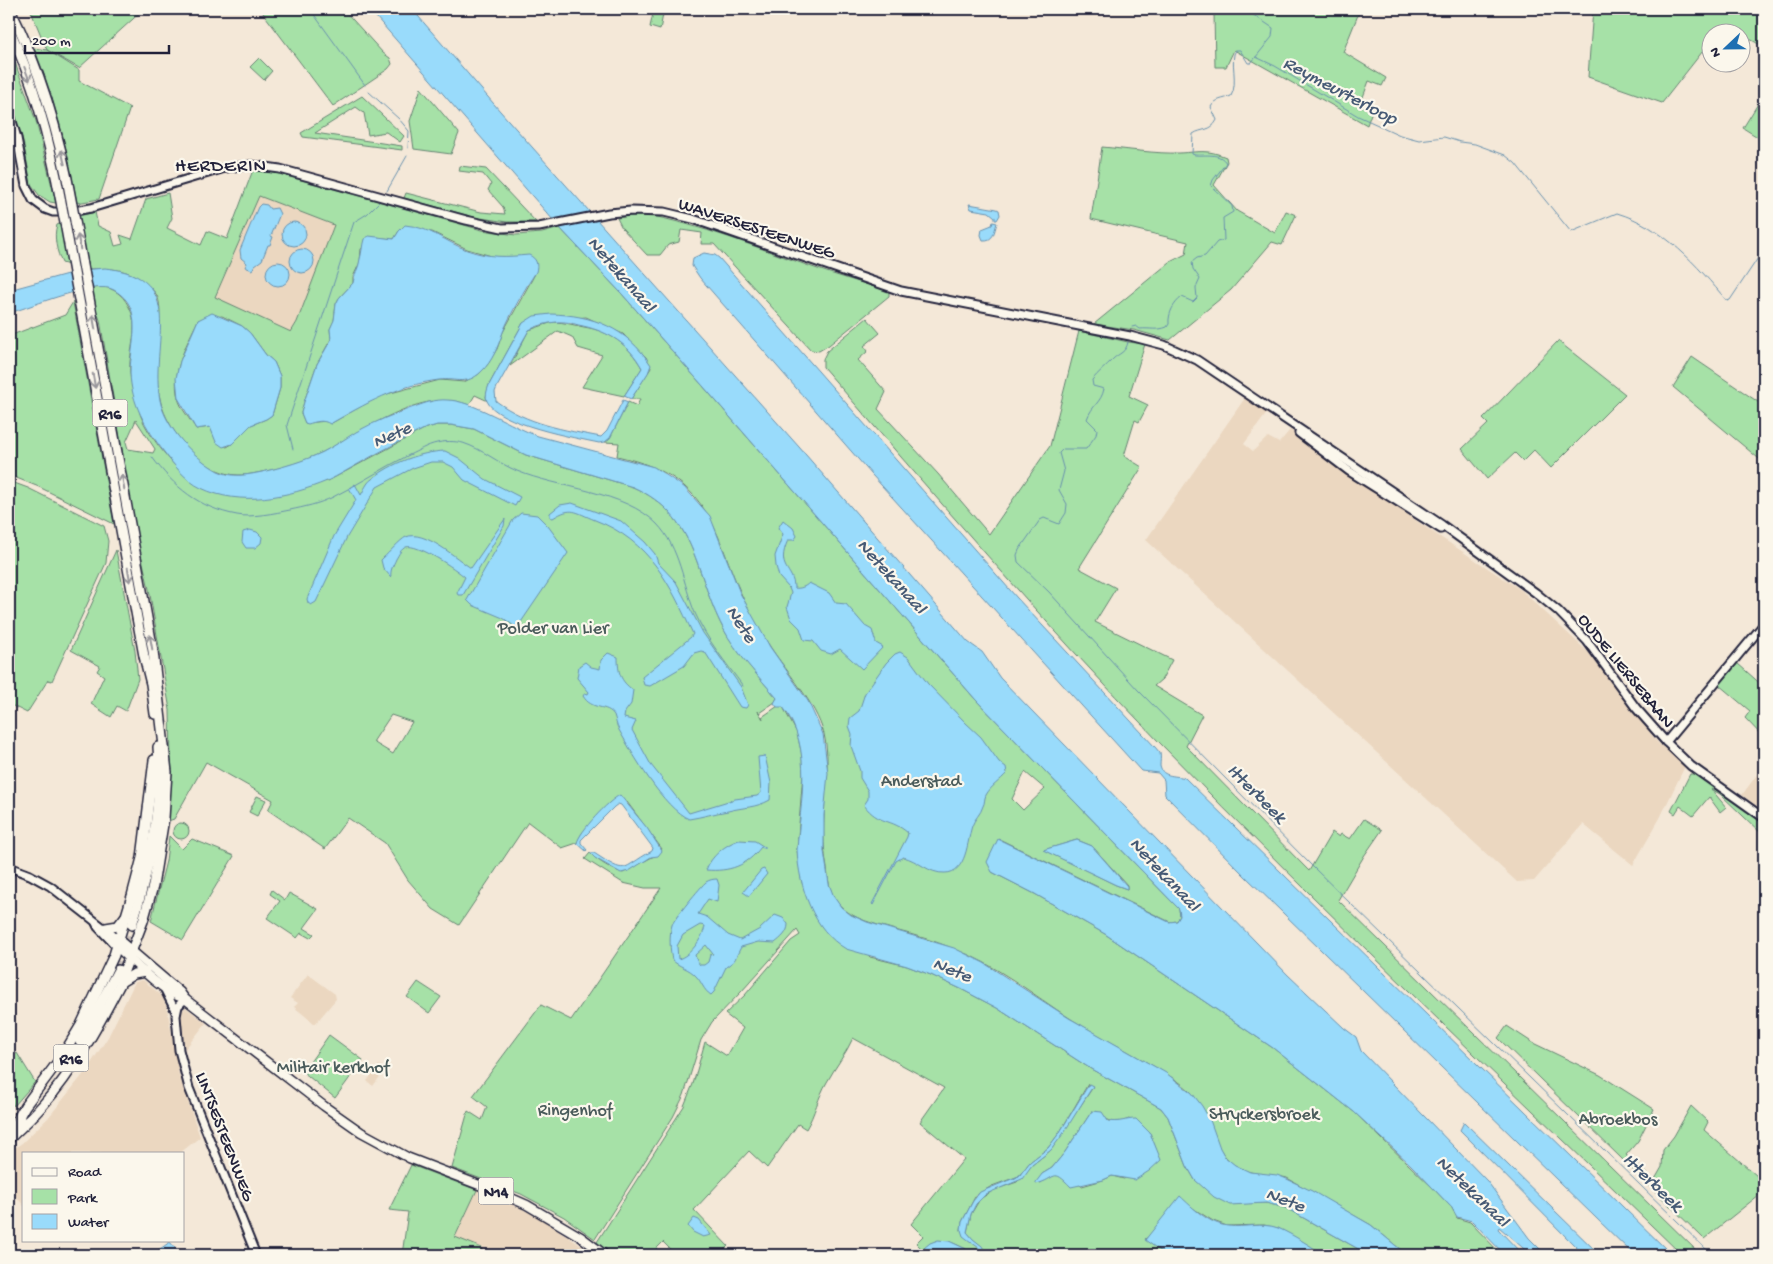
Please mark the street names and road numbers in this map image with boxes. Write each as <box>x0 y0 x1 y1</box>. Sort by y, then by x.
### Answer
street label: WAVERSESTEENWEG <box>675 194 838 265</box>
road number: R16 <box>92 399 128 426</box>
street label: OUDE LIERSEBAAN <box>1572 610 1678 733</box>
road number: R16 <box>54 1044 88 1072</box>
street label: LINTSESTEENWEG <box>189 1069 258 1205</box>
road number: N14 <box>478 1178 514 1204</box>

